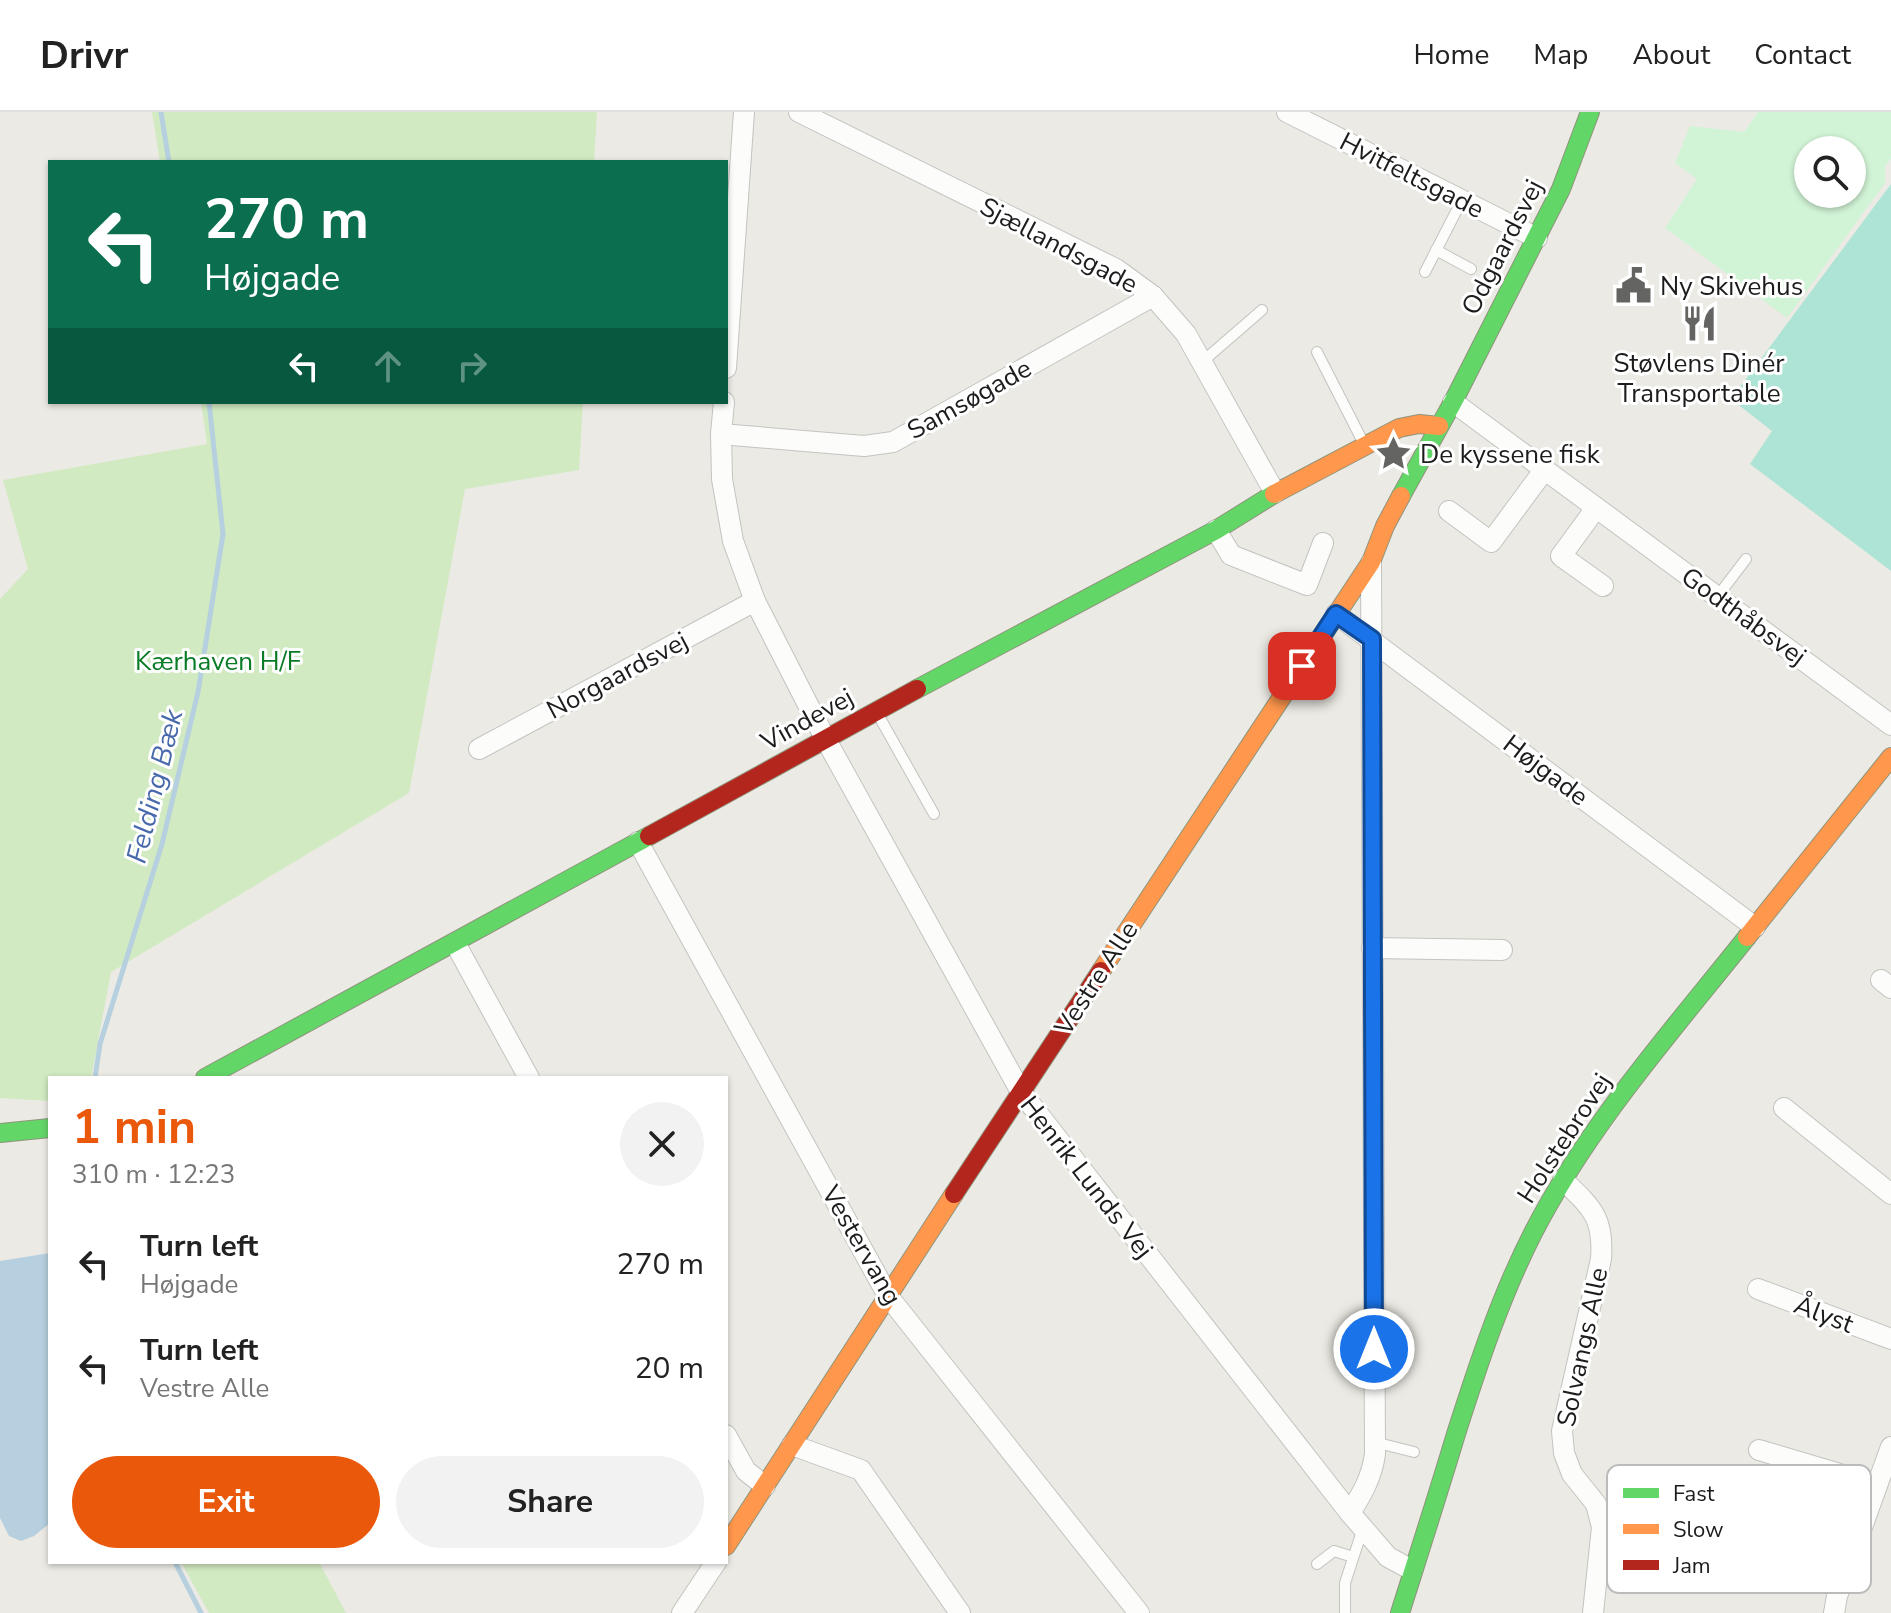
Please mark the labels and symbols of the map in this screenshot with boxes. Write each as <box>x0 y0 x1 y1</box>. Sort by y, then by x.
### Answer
street label: Hvitfeltsgade <box>1334 124 1490 227</box>
street label: Odgaardsvej <box>1453 174 1552 321</box>
street label: Sjællandsgade <box>974 189 1144 302</box>
public building icon: Ny Skivehus <box>1615 267 1653 305</box>
place label: Ny Skivehus <box>1660 269 1803 304</box>
restaurant icon: Støvlens Dinér Transportable <box>1680 305 1718 343</box>
place label: Støvlens Dinér Transportable <box>1613 346 1785 411</box>
street label: Samsøgade <box>901 351 1038 448</box>
place icon: De kyssene fisk <box>1375 435 1413 473</box>
place label: De kyssene fisk <box>1420 437 1601 472</box>
street label: Godthåbsvej <box>1674 559 1813 674</box>
street label: Norgaardsvej <box>540 624 694 727</box>
pin <box>1268 632 1336 700</box>
park label: Kærhaven H/F <box>135 644 301 679</box>
street label: Vindevej <box>754 680 860 760</box>
water label: Felding Bæk <box>118 704 193 867</box>
street label: Højgade <box>1496 727 1596 814</box>
street label: Vestre Alle <box>1046 914 1146 1043</box>
street label: Holstebrovej <box>1509 1066 1620 1210</box>
street label: Henrik Lunds Vej <box>1012 1089 1161 1266</box>
street label: Vestervang <box>813 1178 910 1311</box>
street label: Solvangs Alle <box>1549 1264 1616 1430</box>
street label: Ålyst <box>1789 1287 1859 1342</box>
position arrow <box>1332 1307 1416 1391</box>
legend <box>1607 1465 1871 1593</box>
text: Fast <box>1673 1479 1715 1509</box>
text: Slow <box>1673 1515 1724 1545</box>
text: Jam <box>1672 1551 1711 1581</box>

